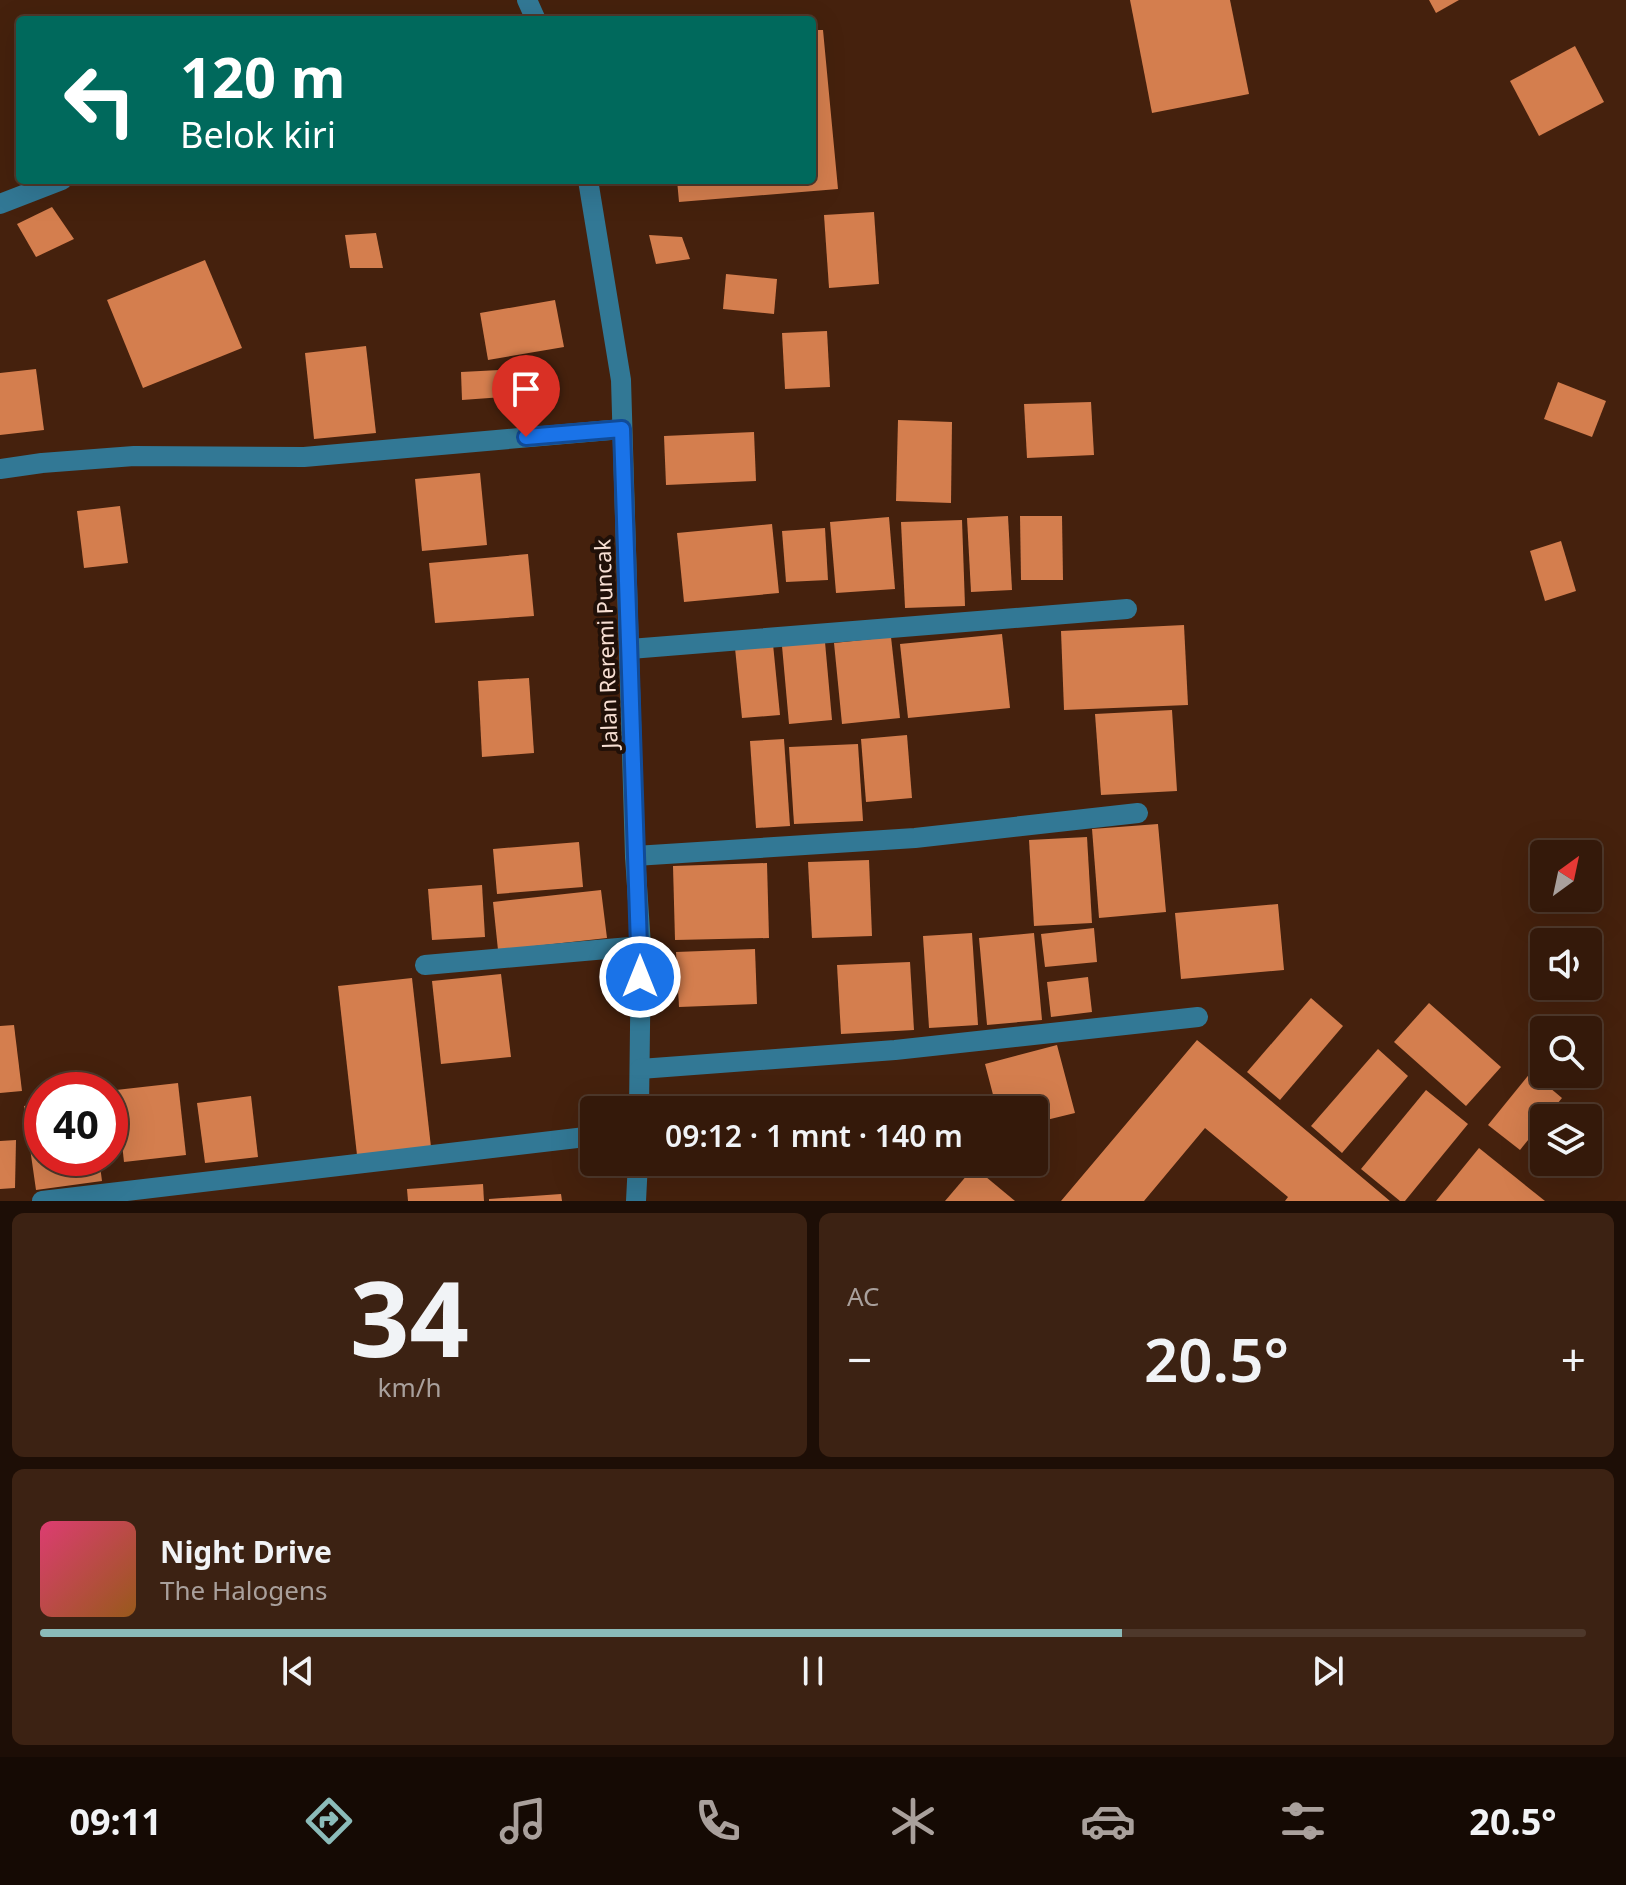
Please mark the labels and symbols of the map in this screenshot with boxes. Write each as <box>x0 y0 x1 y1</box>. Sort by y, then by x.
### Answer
pin <box>492 355 560 437</box>
street label: Jalan Reremi Puncak <box>586 538 624 751</box>
north arrow <box>1530 840 1602 912</box>
position arrow <box>598 935 682 1019</box>
speed limit sign: 40 <box>24 1072 128 1176</box>

